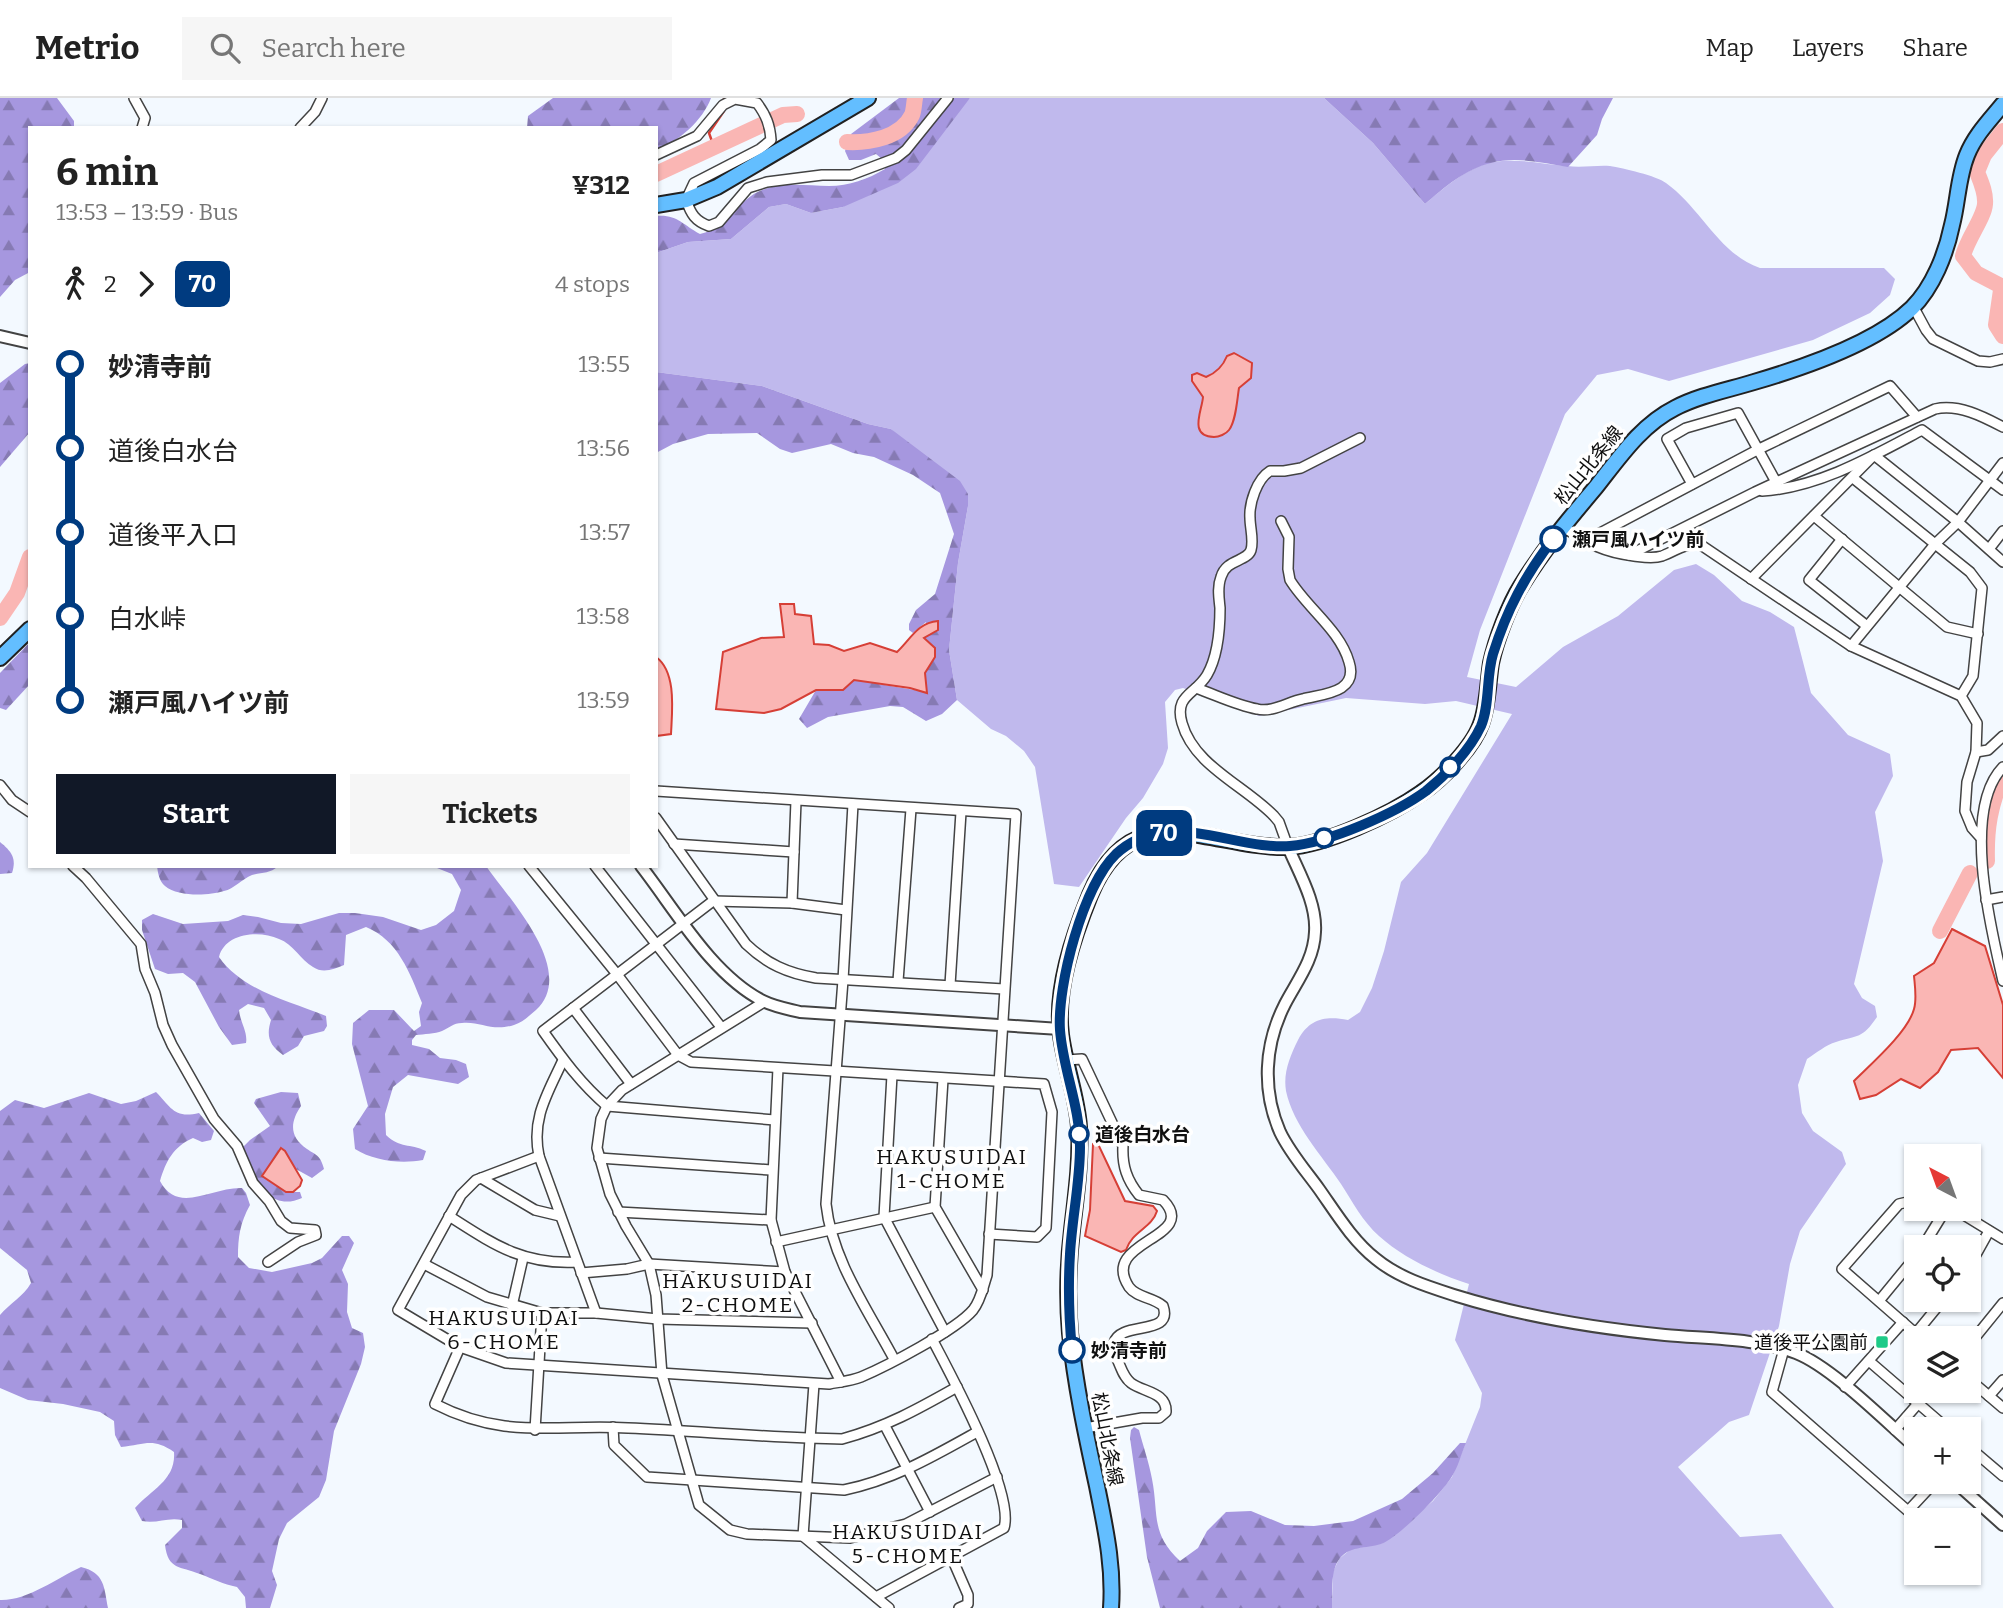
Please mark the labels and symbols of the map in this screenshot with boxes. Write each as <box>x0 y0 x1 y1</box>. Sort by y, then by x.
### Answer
street label: 松山北条線 <box>1550 421 1627 509</box>
marker: 瀬戸風ハイツ前 <box>1540 526 1566 552</box>
place label: 瀬戸風ハイツ前 <box>1572 528 1705 551</box>
unlabelled marker <box>1440 757 1460 777</box>
line badge: 70 <box>1132 810 1196 856</box>
unlabelled marker <box>1314 828 1334 848</box>
place label: 道後白水台 <box>1095 1123 1190 1146</box>
marker: 道後白水台 <box>1069 1124 1089 1144</box>
district label: HAKUSUIDAI 1-CHOME <box>876 1144 1028 1194</box>
north arrow <box>1904 1144 1981 1222</box>
district label: HAKUSUIDAI 2-CHOME <box>662 1268 814 1318</box>
district label: HAKUSUIDAI 6-CHOME <box>428 1305 580 1355</box>
place label: 道後平公園前 <box>1754 1331 1868 1354</box>
marker: 道後平公園前 <box>1874 1334 1890 1350</box>
marker: 妙清寺前 <box>1059 1337 1085 1363</box>
place label: 妙清寺前 <box>1091 1339 1167 1362</box>
street label: 松山北条線 <box>1087 1390 1128 1488</box>
district label: HAKUSUIDAI 5-CHOME <box>832 1519 984 1569</box>

